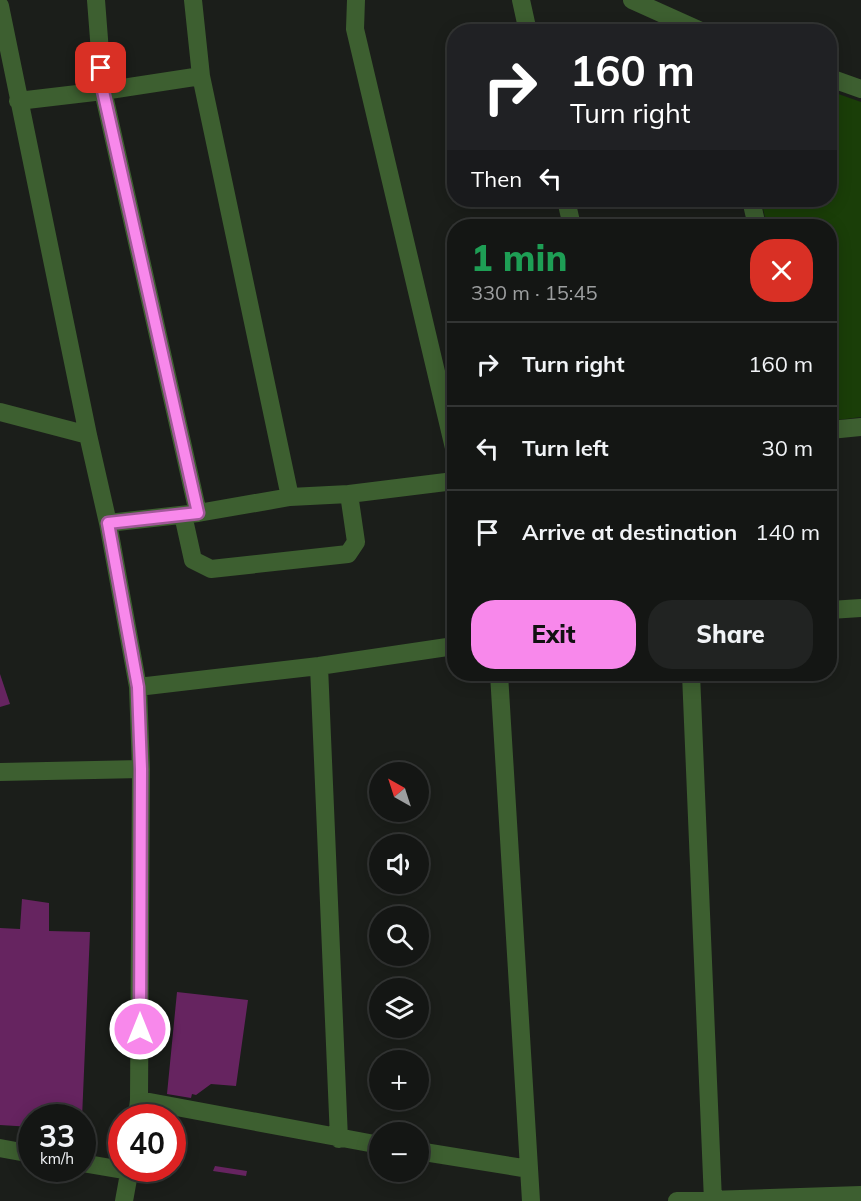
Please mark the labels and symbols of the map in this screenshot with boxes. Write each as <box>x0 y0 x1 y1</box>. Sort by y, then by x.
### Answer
pin <box>75 42 126 93</box>
north arrow <box>369 762 429 822</box>
position arrow <box>108 997 172 1061</box>
speed limit sign: 40 <box>108 1104 186 1182</box>

